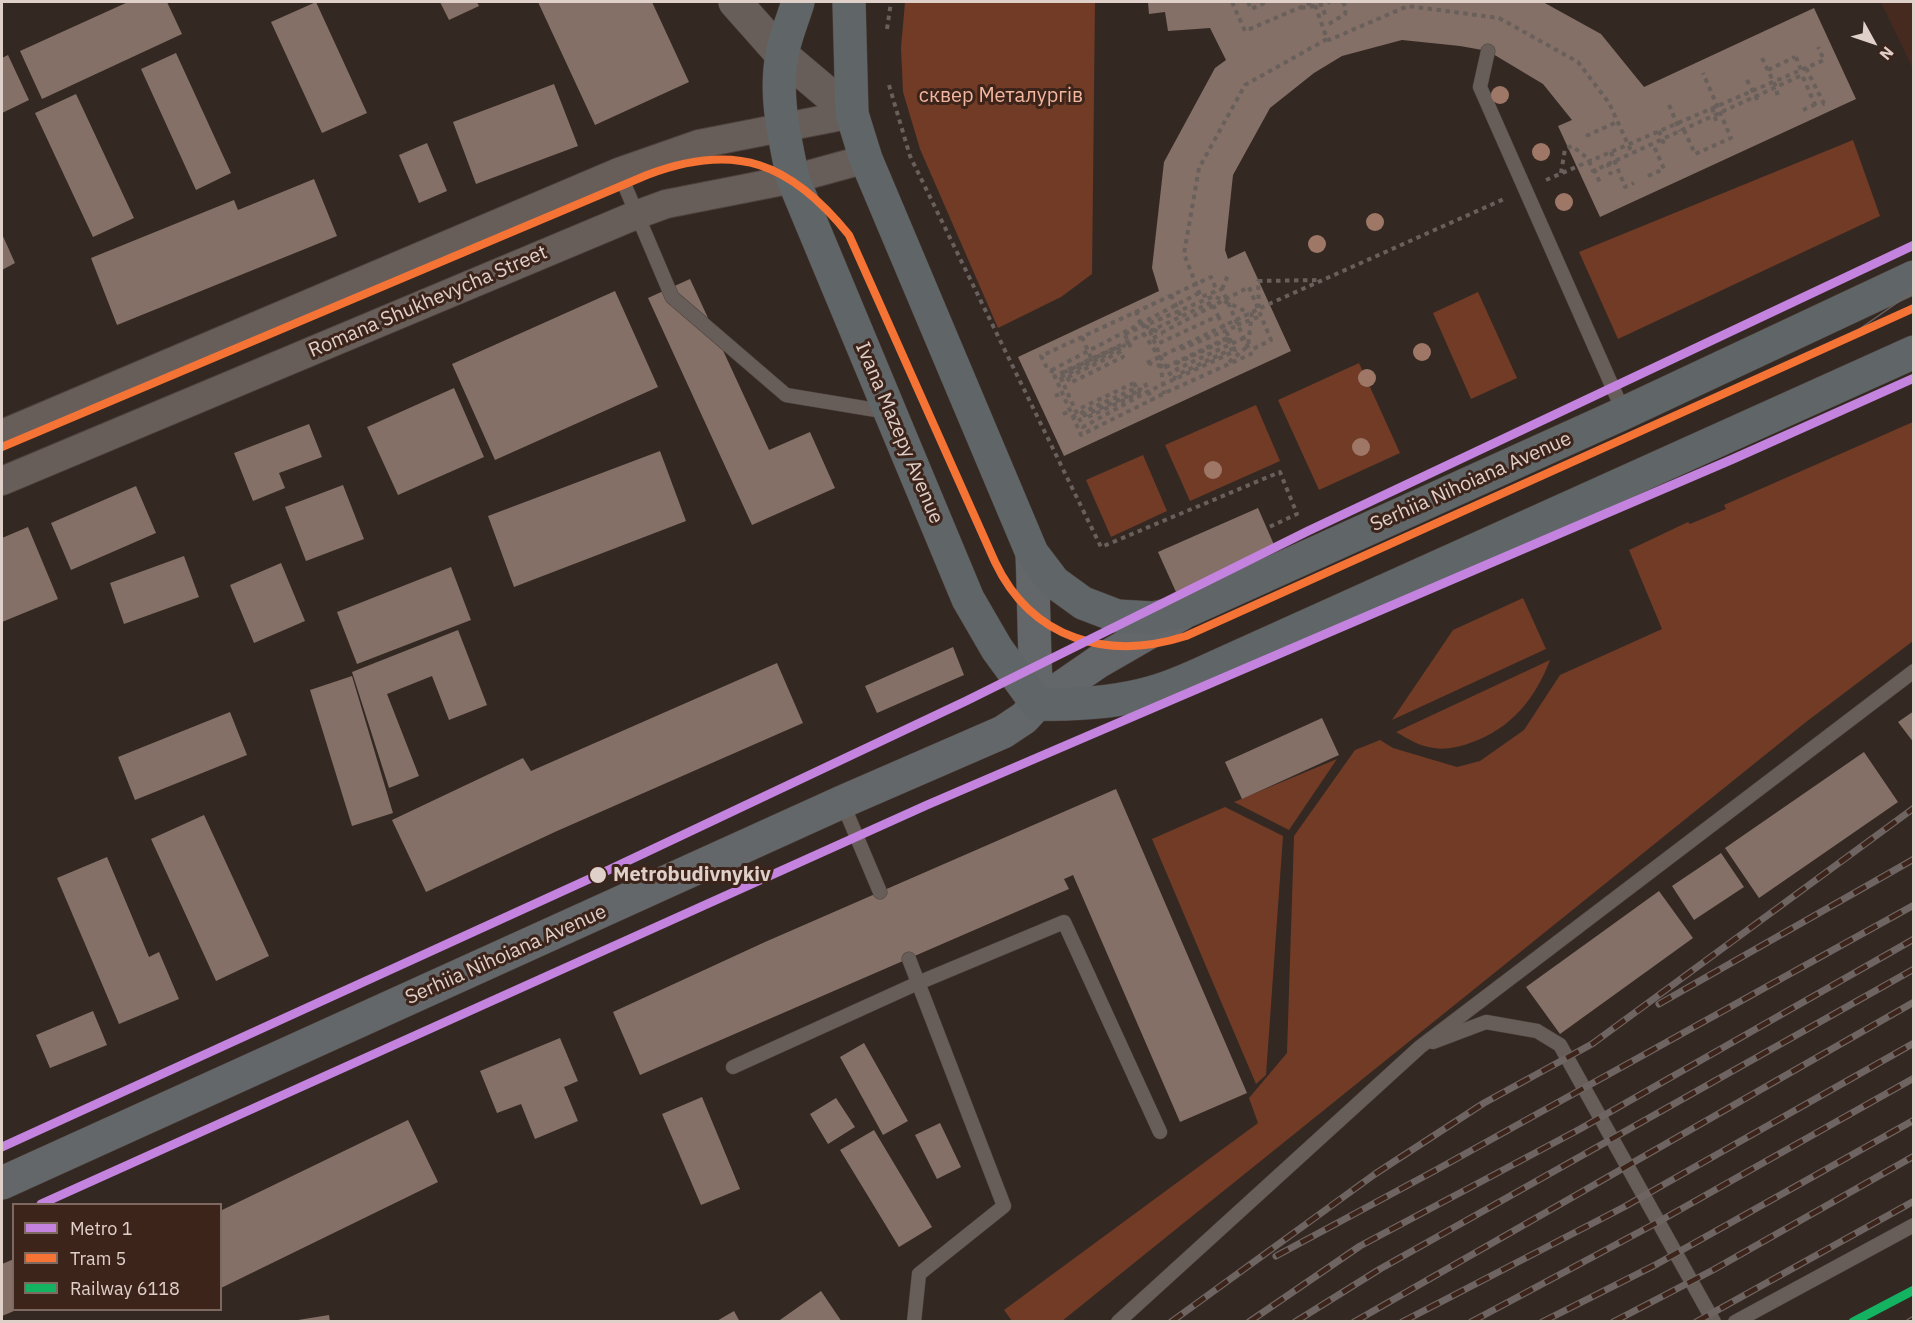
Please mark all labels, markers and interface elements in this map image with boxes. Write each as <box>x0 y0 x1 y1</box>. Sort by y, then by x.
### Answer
north arrow <box>1843 12 1903 72</box>
text: N <box>1875 43 1898 64</box>
park label: сквер Металургів <box>919 84 1083 108</box>
street label: Romana Shukhevycha Street <box>305 241 551 363</box>
street label: Ivana Mazepy Avenue <box>850 339 948 527</box>
street label: Serhiia Nihoiana Avenue <box>1367 427 1575 537</box>
place label: Metrobudivnykiv <box>613 863 771 887</box>
marker: Metrobudivnykiv <box>588 865 608 885</box>
street label: Serhiia Nihoiana Avenue <box>402 900 610 1010</box>
legend <box>12 1203 222 1311</box>
text: Metro 1 <box>70 1217 132 1240</box>
text: Tram 5 <box>70 1247 126 1270</box>
text: Railway 6118 <box>70 1277 180 1300</box>

